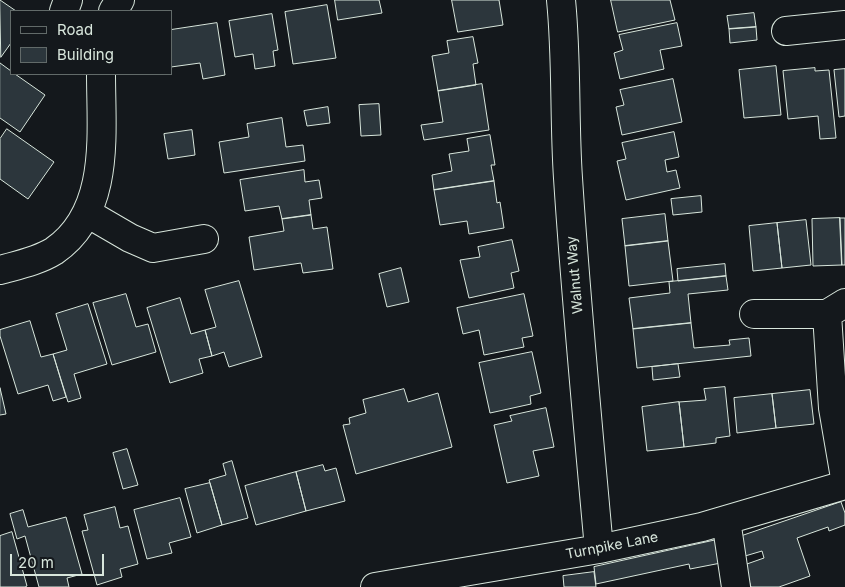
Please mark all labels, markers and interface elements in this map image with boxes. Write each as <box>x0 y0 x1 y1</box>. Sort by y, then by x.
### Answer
legend <box>10 10 172 75</box>
text: Road <box>57 20 93 39</box>
text: Building <box>57 45 114 64</box>
street label: Walnut Way <box>563 235 587 315</box>
street label: Turnpike Lane <box>564 529 660 563</box>
scale bar <box>12 544 106 576</box>
text: 20 m <box>18 553 54 572</box>

